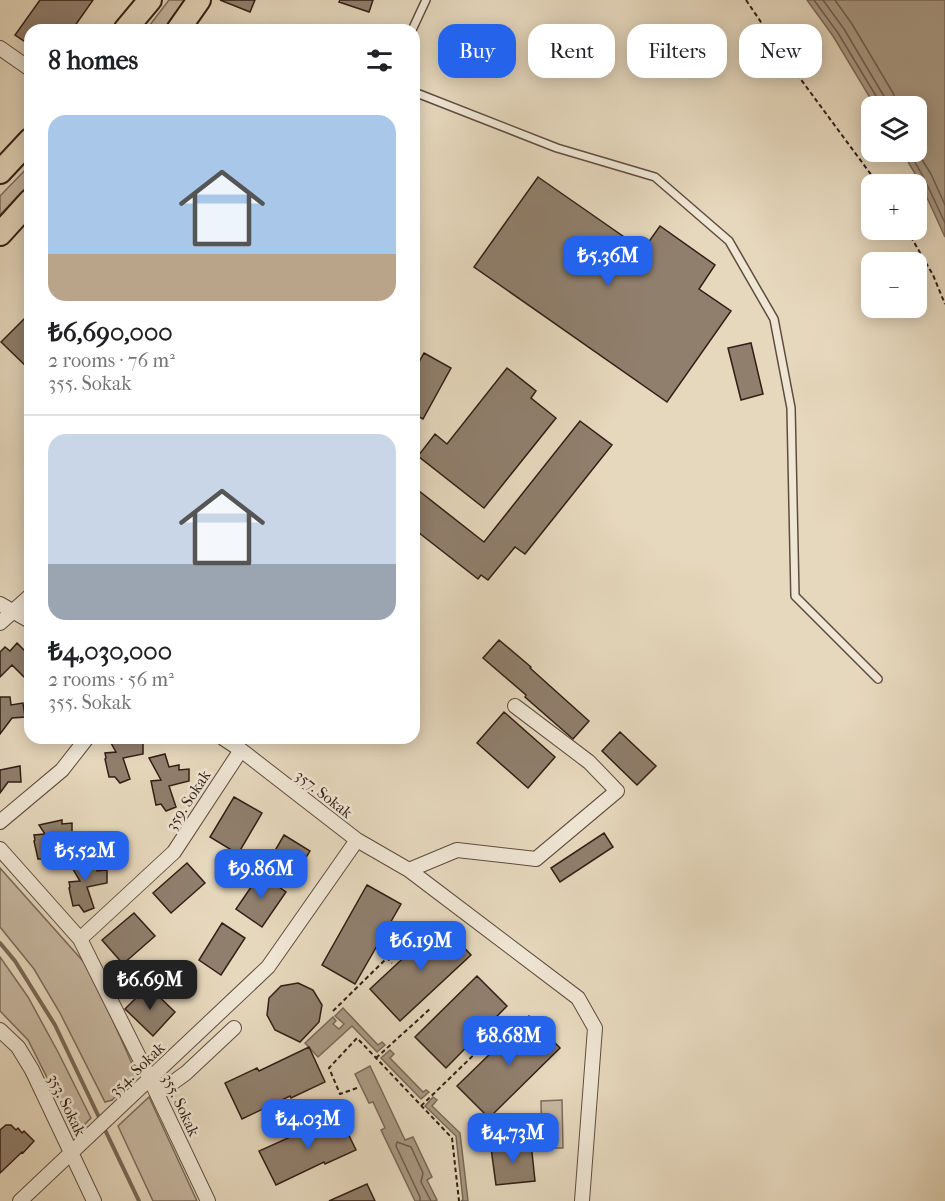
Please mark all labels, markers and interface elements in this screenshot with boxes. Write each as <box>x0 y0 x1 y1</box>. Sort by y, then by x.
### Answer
chip: Buy <box>438 24 516 78</box>
chip: Rent <box>528 24 615 78</box>
chip: Filters <box>627 24 727 78</box>
chip: New <box>739 24 822 78</box>
icon: filters <box>363 44 396 77</box>
text: 8 homes <box>48 45 138 76</box>
map controls <box>861 96 927 318</box>
button: layers <box>861 96 927 162</box>
icon: home <box>168 154 276 262</box>
button: + <box>861 174 927 240</box>
pin: ₺5.36M <box>559 236 657 287</box>
text: ₺5.36M <box>577 244 639 267</box>
button: − <box>861 252 927 318</box>
text: ₺6,690,000 <box>48 317 173 348</box>
text: 2 rooms · 76 m² <box>48 349 175 372</box>
text: 355. Sokak <box>48 372 132 395</box>
icon: home <box>168 473 276 581</box>
text: ₺4,030,000 <box>48 636 172 667</box>
text: 2 rooms · 56 m² <box>48 668 174 691</box>
text: 355. Sokak <box>48 691 132 714</box>
street label: 359. Sokak <box>161 765 215 834</box>
street label: 357. Sokak <box>292 766 357 823</box>
pin: ₺5.52M <box>36 831 134 882</box>
text: ₺5.52M <box>55 839 115 862</box>
pin: ₺9.86M <box>212 849 310 900</box>
text: ₺9.86M <box>229 857 293 880</box>
pin: ₺6.19M <box>372 921 470 972</box>
text: ₺6.19M <box>390 929 452 952</box>
pin: ₺6.69M <box>101 960 199 1011</box>
text: ₺6.69M <box>117 968 183 991</box>
pin: ₺8.68M <box>460 1016 558 1067</box>
text: ₺8.68M <box>477 1024 541 1047</box>
street label: 354. Sokak <box>105 1037 169 1100</box>
street label: 353. Sokak <box>44 1071 90 1140</box>
street label: 355. Sokak <box>158 1071 204 1140</box>
pin: ₺4.03M <box>259 1099 357 1150</box>
text: ₺4.03M <box>275 1107 341 1130</box>
pin: ₺4.73M <box>464 1113 562 1164</box>
text: ₺4.73M <box>482 1121 544 1144</box>

